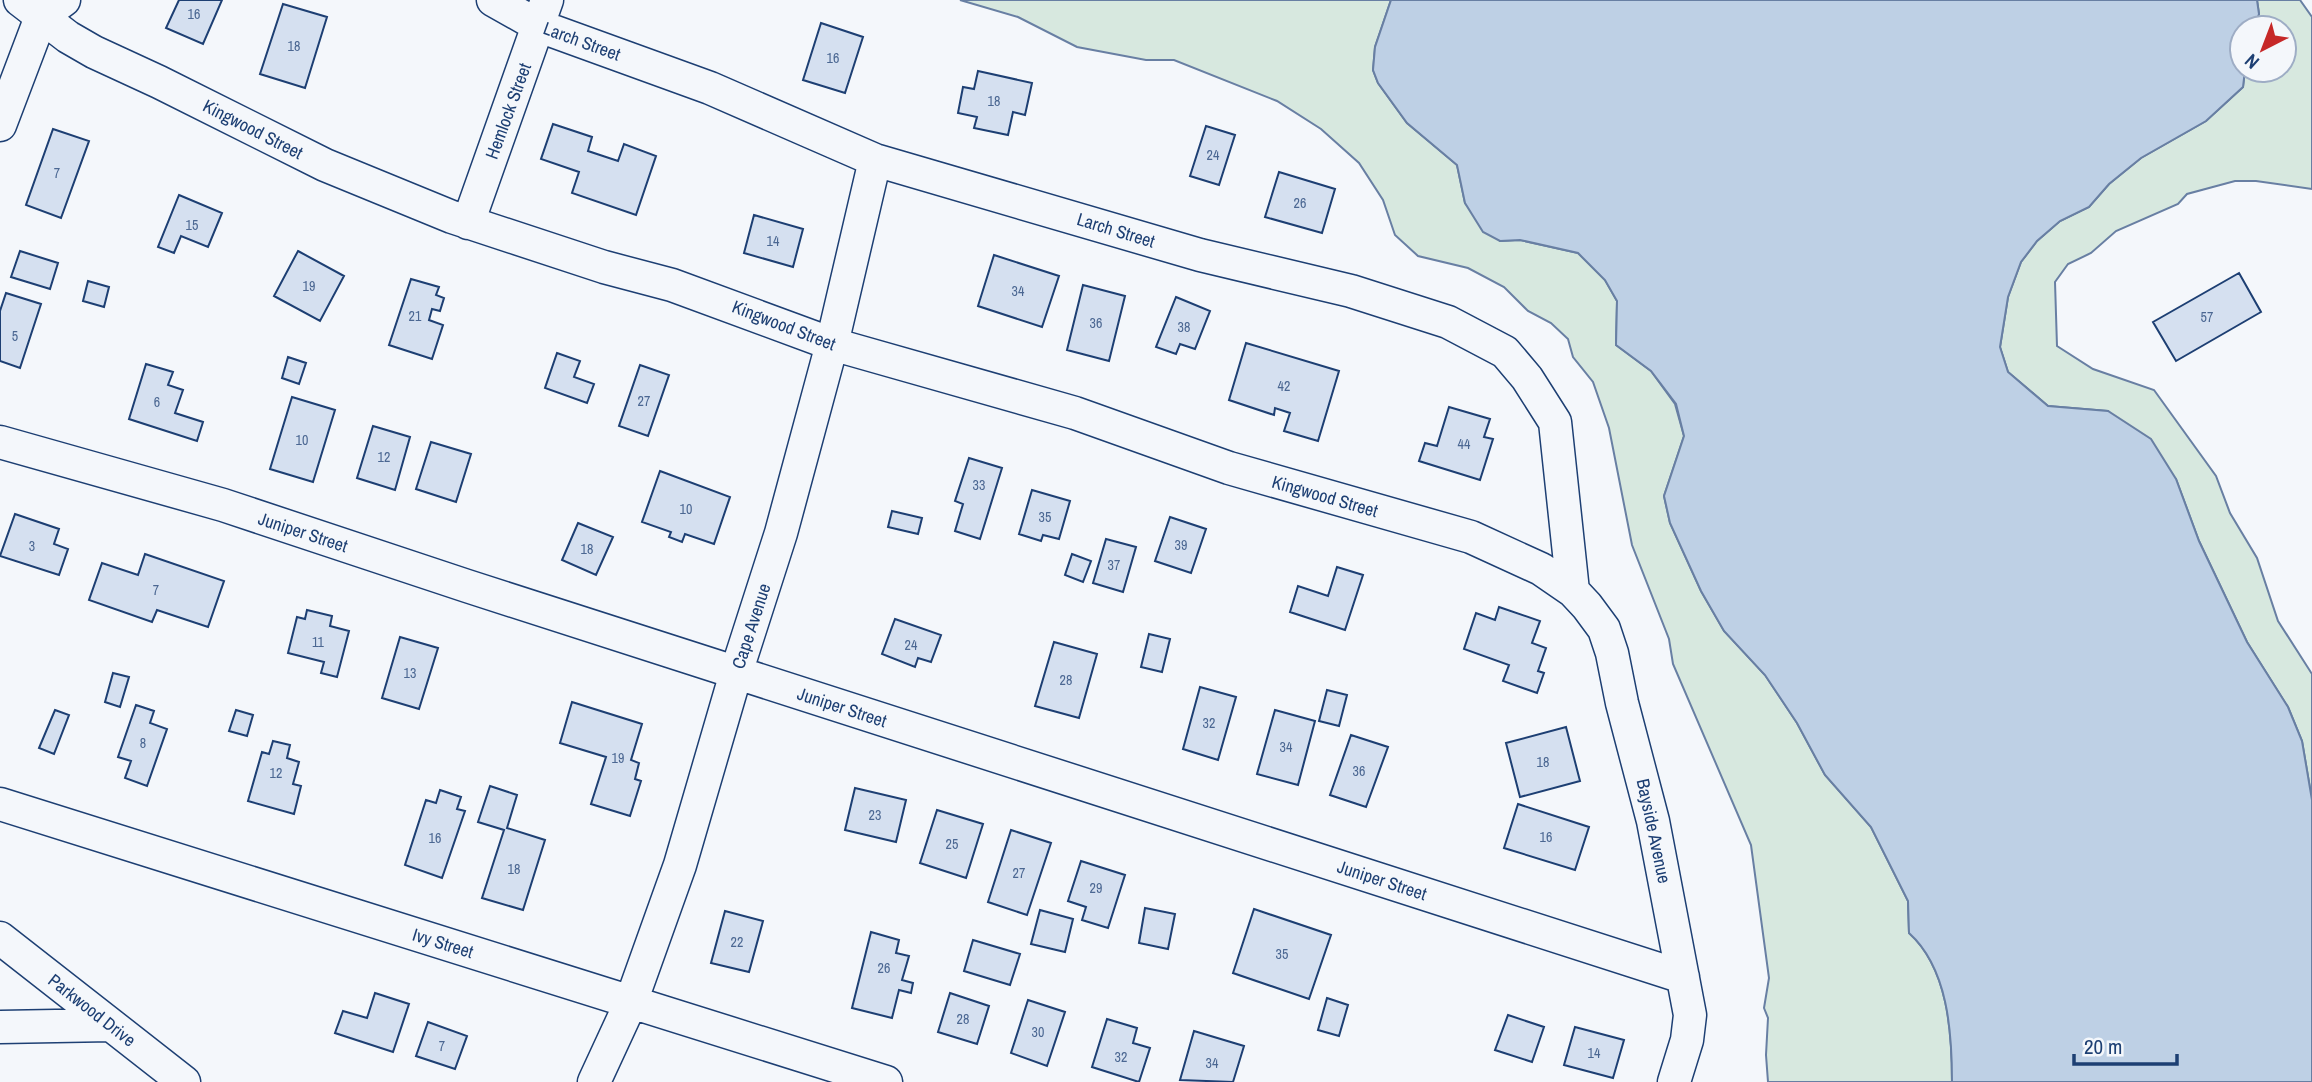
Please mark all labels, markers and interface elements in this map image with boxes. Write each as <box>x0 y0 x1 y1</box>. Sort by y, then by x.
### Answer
house number: 16 <box>188 5 200 23</box>
north arrow <box>2228 14 2298 84</box>
street label: Larch Street <box>540 16 624 66</box>
house number: 18 <box>288 37 300 55</box>
text: N <box>2239 48 2265 75</box>
house number: 16 <box>827 49 839 67</box>
street label: Hemlock Street <box>479 59 537 163</box>
house number: 18 <box>988 92 1000 110</box>
street label: Kingwood Street <box>199 93 307 165</box>
house number: 24 <box>1207 146 1220 164</box>
house number: 7 <box>54 164 60 182</box>
house number: 26 <box>1294 194 1306 212</box>
street label: Larch Street <box>1074 206 1158 254</box>
house number: 15 <box>186 216 198 234</box>
house number: 14 <box>767 232 780 250</box>
house number: 19 <box>303 277 315 295</box>
house number: 34 <box>1012 282 1025 300</box>
street label: Kingwood Street <box>729 294 839 356</box>
house number: 21 <box>409 307 422 325</box>
house number: 57 <box>2201 308 2213 326</box>
house number: 36 <box>1090 314 1102 332</box>
house number: 38 <box>1178 318 1190 336</box>
house number: 5 <box>12 327 18 345</box>
house number: 42 <box>1278 377 1290 395</box>
house number: 27 <box>638 392 650 410</box>
house number: 6 <box>154 393 160 411</box>
house number: 10 <box>296 431 308 449</box>
house number: 44 <box>1458 435 1471 453</box>
house number: 12 <box>378 448 390 466</box>
street label: Kingwood Street <box>1269 469 1381 523</box>
house number: 33 <box>973 476 985 494</box>
house number: 10 <box>680 500 692 518</box>
street label: Juniper Street <box>255 506 351 558</box>
house number: 35 <box>1039 508 1051 526</box>
house number: 39 <box>1175 536 1187 554</box>
house number: 3 <box>29 537 35 555</box>
house number: 18 <box>581 540 593 558</box>
house number: 37 <box>1108 556 1120 574</box>
street label: Cape Avenue <box>725 580 777 672</box>
house number: 7 <box>153 581 159 599</box>
house number: 11 <box>312 633 325 651</box>
house number: 24 <box>905 636 918 654</box>
house number: 13 <box>404 664 416 682</box>
house number: 28 <box>1060 671 1072 689</box>
street label: Juniper Street <box>794 681 890 733</box>
house number: 32 <box>1203 714 1215 732</box>
house number: 8 <box>140 734 146 752</box>
house number: 34 <box>1280 738 1293 756</box>
house number: 19 <box>612 749 624 767</box>
house number: 18 <box>1537 753 1549 771</box>
house number: 36 <box>1353 762 1365 780</box>
house number: 12 <box>270 764 282 782</box>
street label: Bayside Avenue <box>1631 776 1677 886</box>
house number: 23 <box>869 806 881 824</box>
house number: 16 <box>1540 828 1552 846</box>
house number: 16 <box>429 829 441 847</box>
house number: 25 <box>946 835 958 853</box>
street label: Juniper Street <box>1334 854 1430 906</box>
house number: 18 <box>508 860 520 878</box>
house number: 27 <box>1013 864 1025 882</box>
house number: 29 <box>1090 879 1102 897</box>
street label: Ivy Street <box>410 922 476 964</box>
house number: 22 <box>731 933 743 951</box>
house number: 35 <box>1276 945 1288 963</box>
house number: 26 <box>878 959 890 977</box>
street label: Parkwood Drive <box>43 968 141 1052</box>
house number: 28 <box>957 1010 969 1028</box>
house number: 30 <box>1032 1023 1044 1041</box>
scale bar <box>2074 1023 2177 1066</box>
text: 20 m <box>2084 1032 2122 1061</box>
house number: 7 <box>439 1037 445 1055</box>
house number: 14 <box>1588 1044 1601 1062</box>
house number: 32 <box>1115 1048 1127 1066</box>
house number: 34 <box>1206 1054 1219 1072</box>

